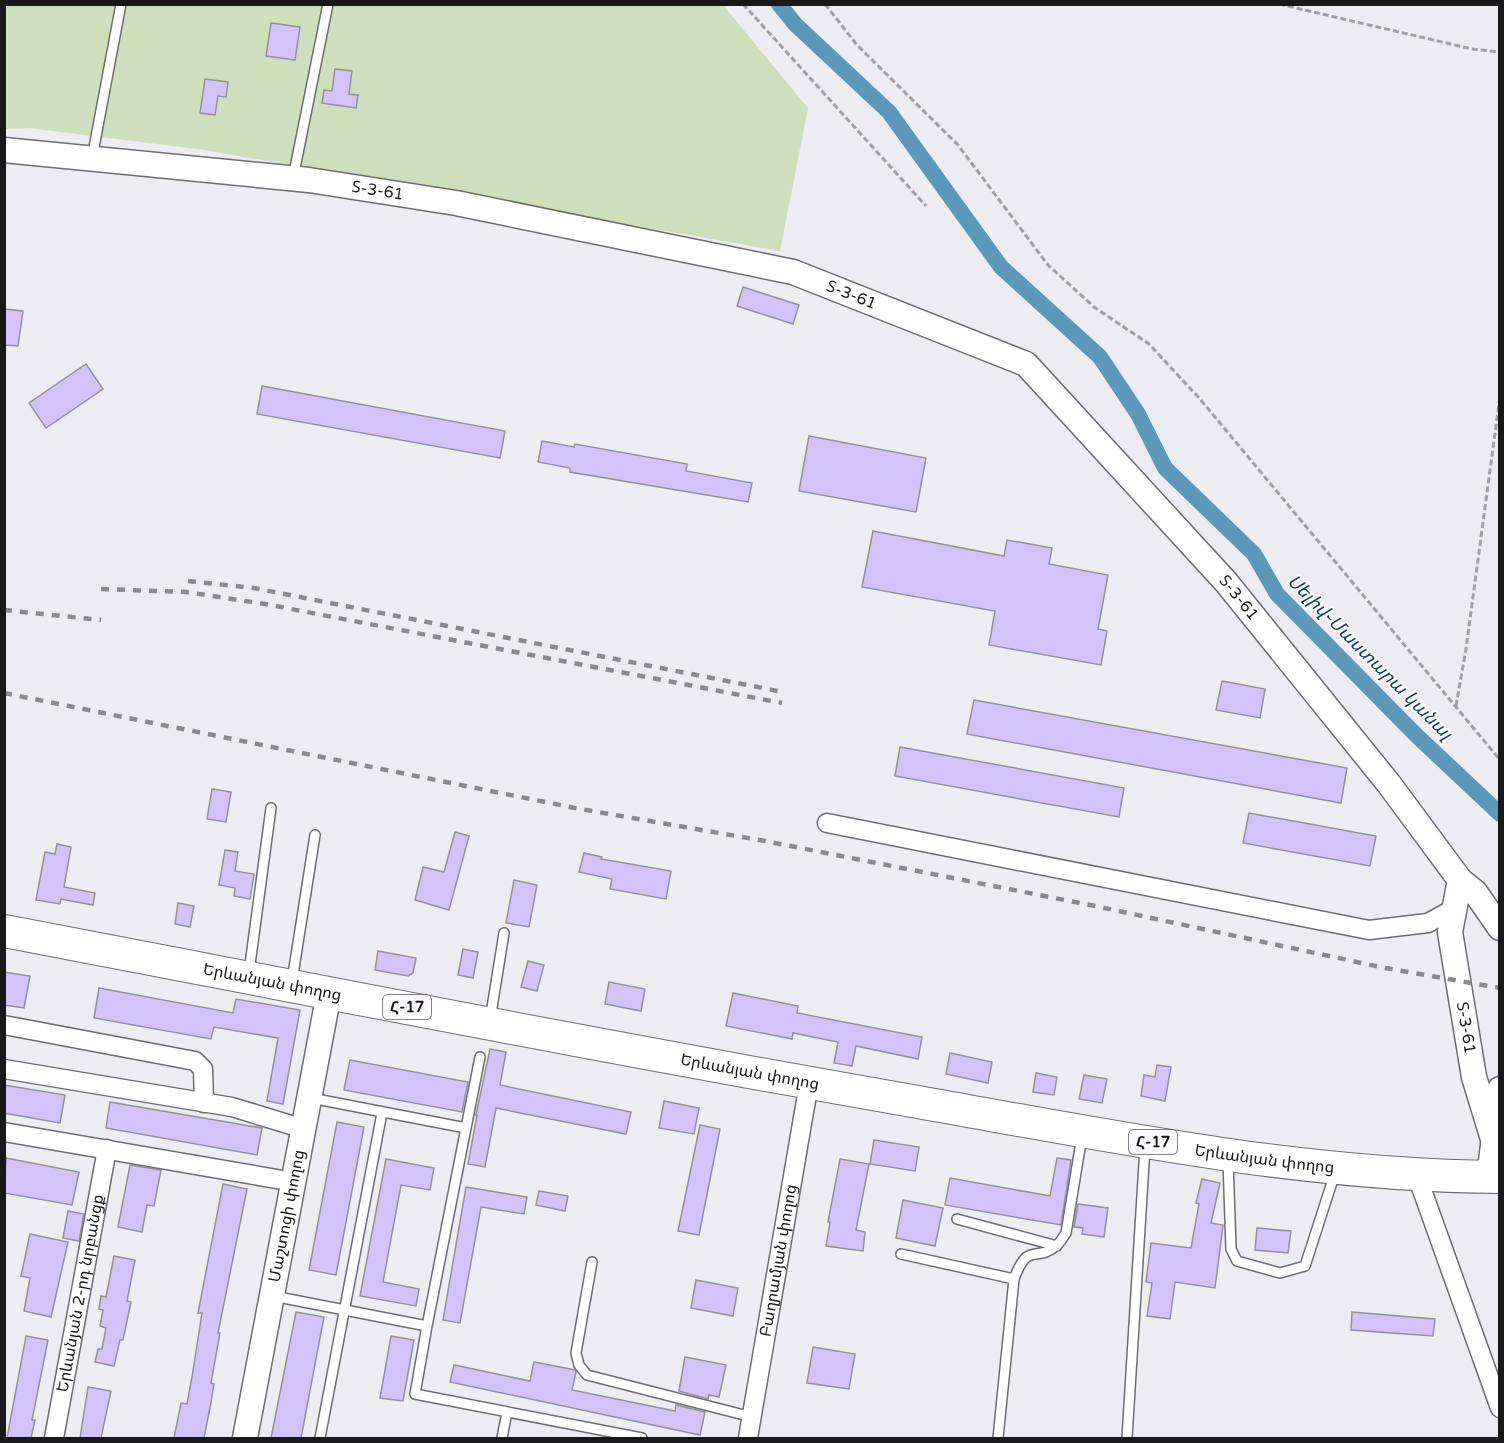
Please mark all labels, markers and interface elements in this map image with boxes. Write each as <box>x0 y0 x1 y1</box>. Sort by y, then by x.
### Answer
street label: Տ-3-61 <box>350 177 405 205</box>
street label: Տ-3-61 <box>823 276 879 314</box>
water label: Սելիվ֊Մաստարա կանալ <box>1283 570 1458 745</box>
street label: Տ-3-61 <box>1215 571 1263 625</box>
street label: Երևանյան փողոց <box>201 959 343 1005</box>
road number: Հ-17 <box>383 995 431 1019</box>
street label: Տ-3-61 <box>1452 1000 1480 1055</box>
street label: Երևանյան փողոց <box>679 1050 821 1094</box>
road number: Հ-17 <box>1129 1130 1177 1154</box>
street label: Երևանյան փողոց <box>1193 1140 1335 1178</box>
street label: Մաշտոցի փողոց <box>265 1148 309 1284</box>
street label: Բաղրամյան փողոց <box>756 1183 801 1338</box>
street label: Երևանյան 2-րդ նրբանցք <box>53 1193 108 1394</box>

